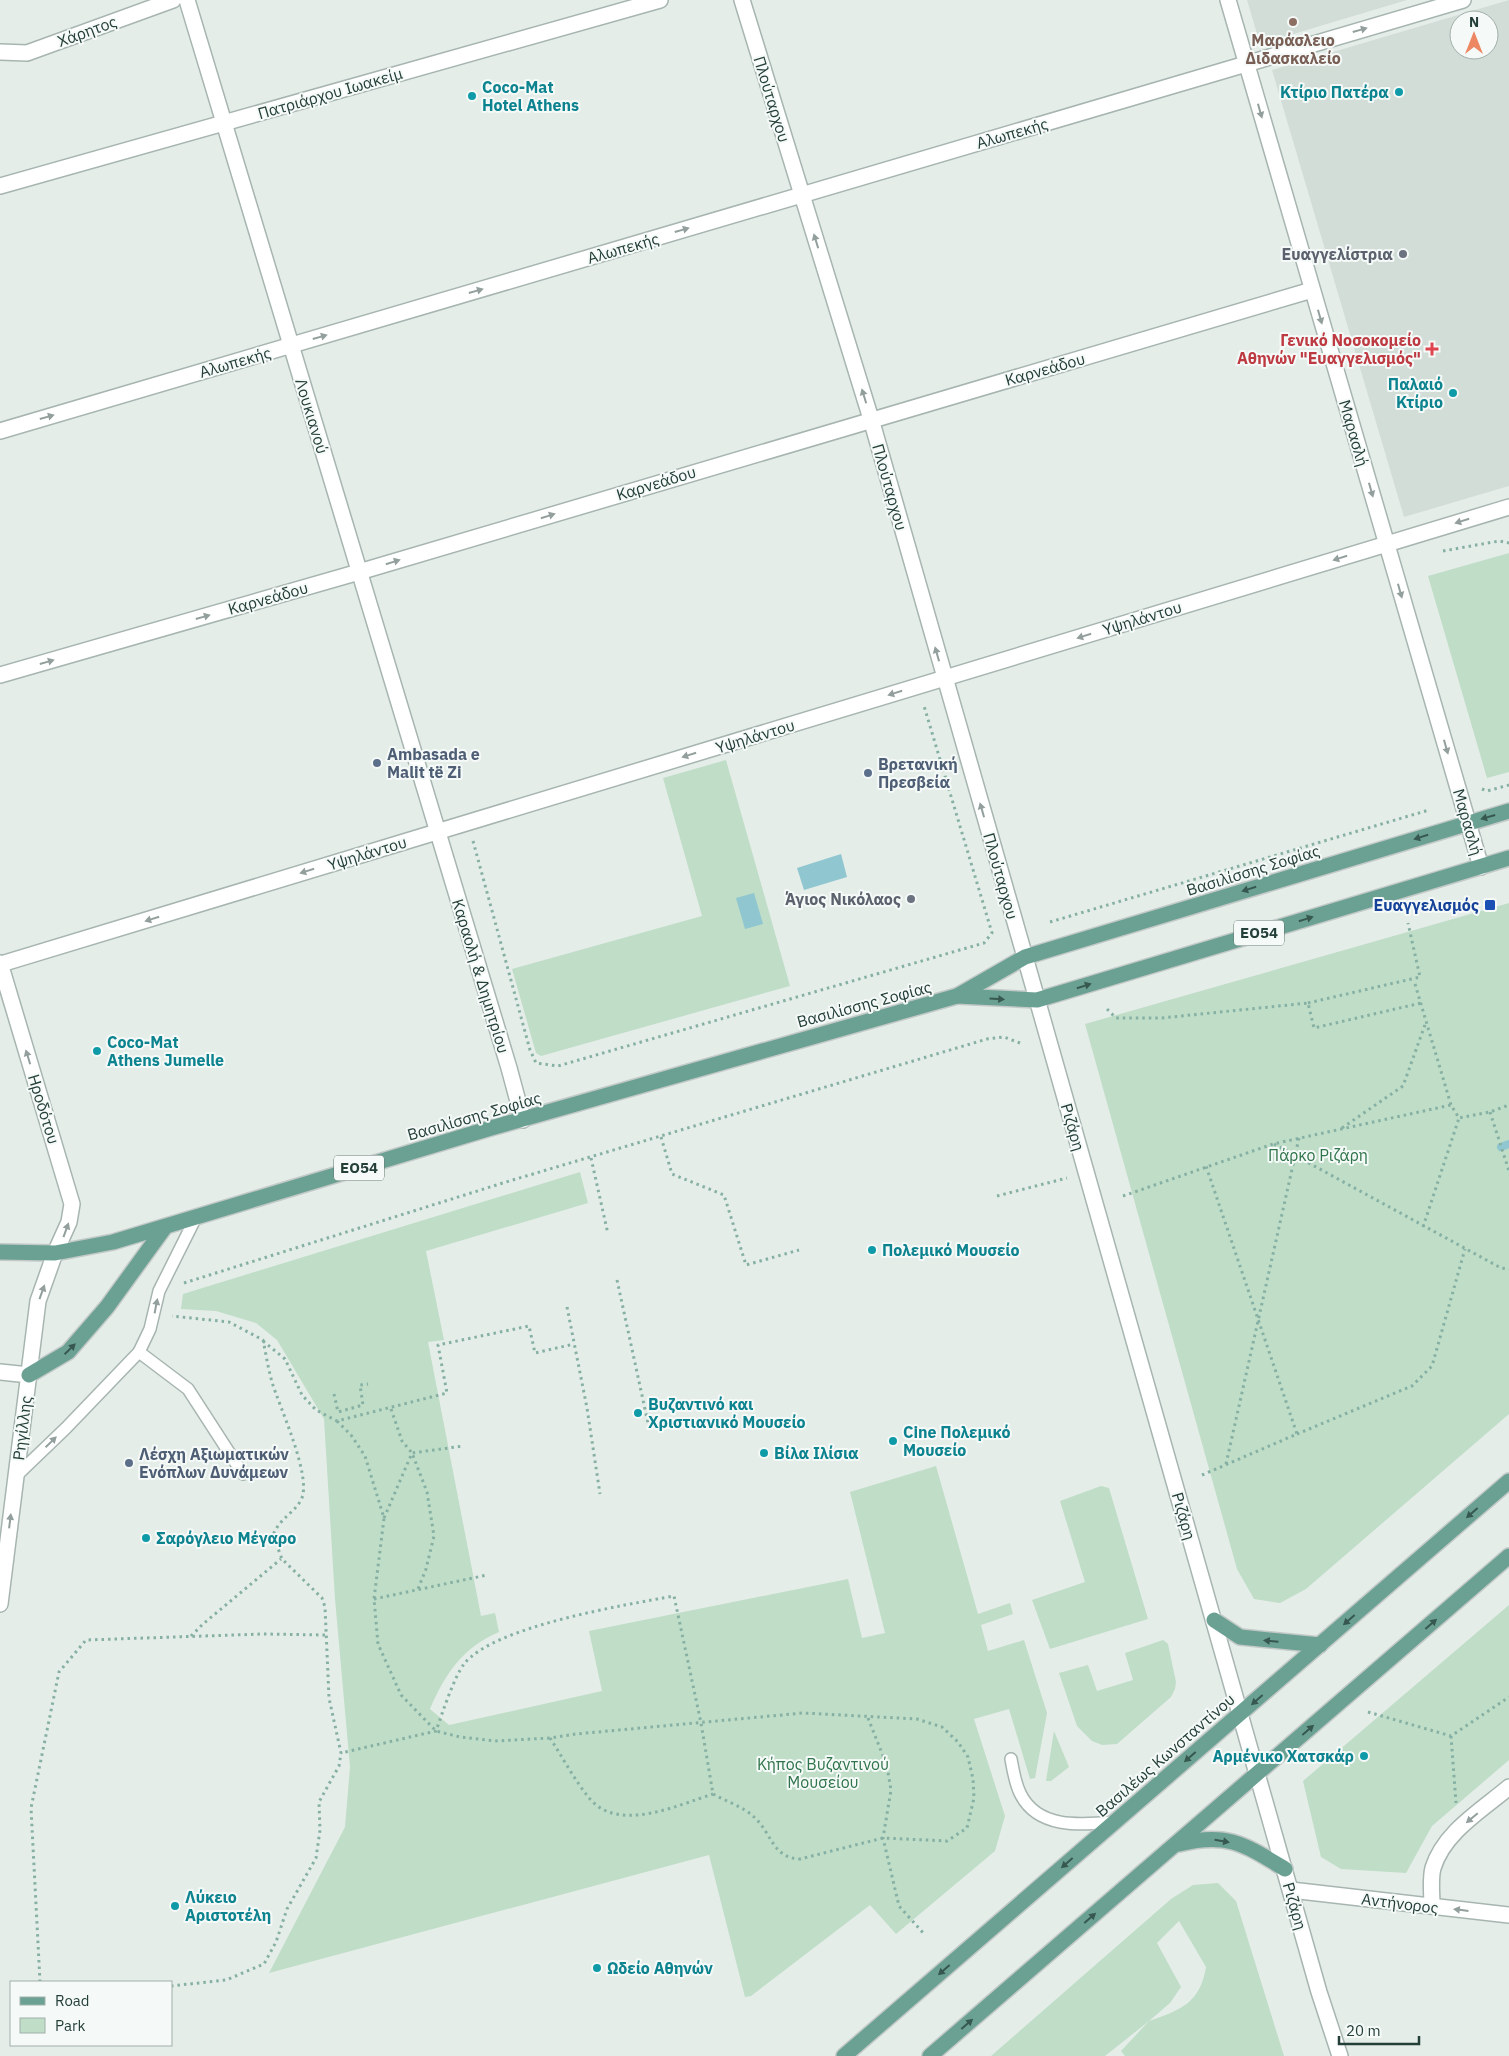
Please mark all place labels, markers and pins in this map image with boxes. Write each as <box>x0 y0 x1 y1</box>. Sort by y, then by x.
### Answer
marker: Μαράσλειο Διδασκαλείο <box>1287 16 1299 28</box>
place label: Μαράσλειο Διδασκαλείο <box>1245 30 1341 68</box>
place label: Coco-Mat Hotel Athens <box>482 77 579 115</box>
place label: Κτίριο Πατέρα <box>1280 82 1389 102</box>
marker: Κτίριο Πατέρα <box>1393 86 1405 98</box>
marker: Coco-Mat Hotel Athens <box>466 90 478 102</box>
place label: Ευαγγελίστρια <box>1281 244 1393 264</box>
marker: Ευαγγελίστρια <box>1397 248 1409 260</box>
place label: Γενικό Νοσοκομείο Αθηνών "Ευαγγελισμός" <box>1237 330 1421 368</box>
marker: Γενικό Νοσοκομείο Αθηνών "Ευαγγελισμός" <box>1425 342 1439 356</box>
place label: Παλαιό Κτίριο <box>1388 374 1443 412</box>
marker: Παλαιό Κτίριο <box>1447 387 1459 399</box>
place label: Ambasada e Malit të Zi <box>387 744 480 782</box>
place label: Βρετανική Πρεσβεία <box>878 754 958 792</box>
marker: Ambasada e Malit të Zi <box>371 757 383 769</box>
marker: Βρετανική Πρεσβεία <box>862 767 874 779</box>
place label: Άγιος Νικόλαος <box>785 889 901 909</box>
marker: Άγιος Νικόλαος <box>905 893 917 905</box>
place label: Ευαγγελισμός <box>1374 895 1479 915</box>
marker: Ευαγγελισμός <box>1483 898 1497 912</box>
place label: Coco-Mat Athens Jumelle <box>107 1032 224 1070</box>
marker: Coco-Mat Athens Jumelle <box>91 1045 103 1057</box>
place label: Πολεμικό Μουσείο <box>882 1240 1019 1260</box>
marker: Πολεμικό Μουσείο <box>866 1244 878 1256</box>
place label: Βυζαντινό και Χριστιανικό Μουσείο <box>648 1394 806 1432</box>
marker: Βυζαντινό και Χριστιανικό Μουσείο <box>632 1407 644 1419</box>
place label: Cine Πολεμικό Μουσείο <box>903 1422 1011 1460</box>
marker: Cine Πολεμικό Μουσείο <box>887 1435 899 1447</box>
place label: Βίλα Ιλίσια <box>774 1443 859 1463</box>
place label: Λέσχη Αξιωματικών Ενόπλων Δυνάμεων <box>139 1444 289 1482</box>
marker: Βίλα Ιλίσια <box>758 1447 770 1459</box>
marker: Λέσχη Αξιωματικών Ενόπλων Δυνάμεων <box>123 1457 135 1469</box>
place label: Σαρόγλειο Μέγαρο <box>156 1528 296 1548</box>
marker: Σαρόγλειο Μέγαρο <box>140 1532 152 1544</box>
place label: Αρμένικο Χατσκάρ <box>1212 1746 1354 1766</box>
marker: Αρμένικο Χατσκάρ <box>1358 1750 1370 1762</box>
place label: Λύκειο Αριστοτέλη <box>185 1887 271 1925</box>
marker: Λύκειο Αριστοτέλη <box>169 1900 181 1912</box>
place label: Ωδείο Αθηνών <box>607 1958 713 1978</box>
marker: Ωδείο Αθηνών <box>591 1962 603 1974</box>

